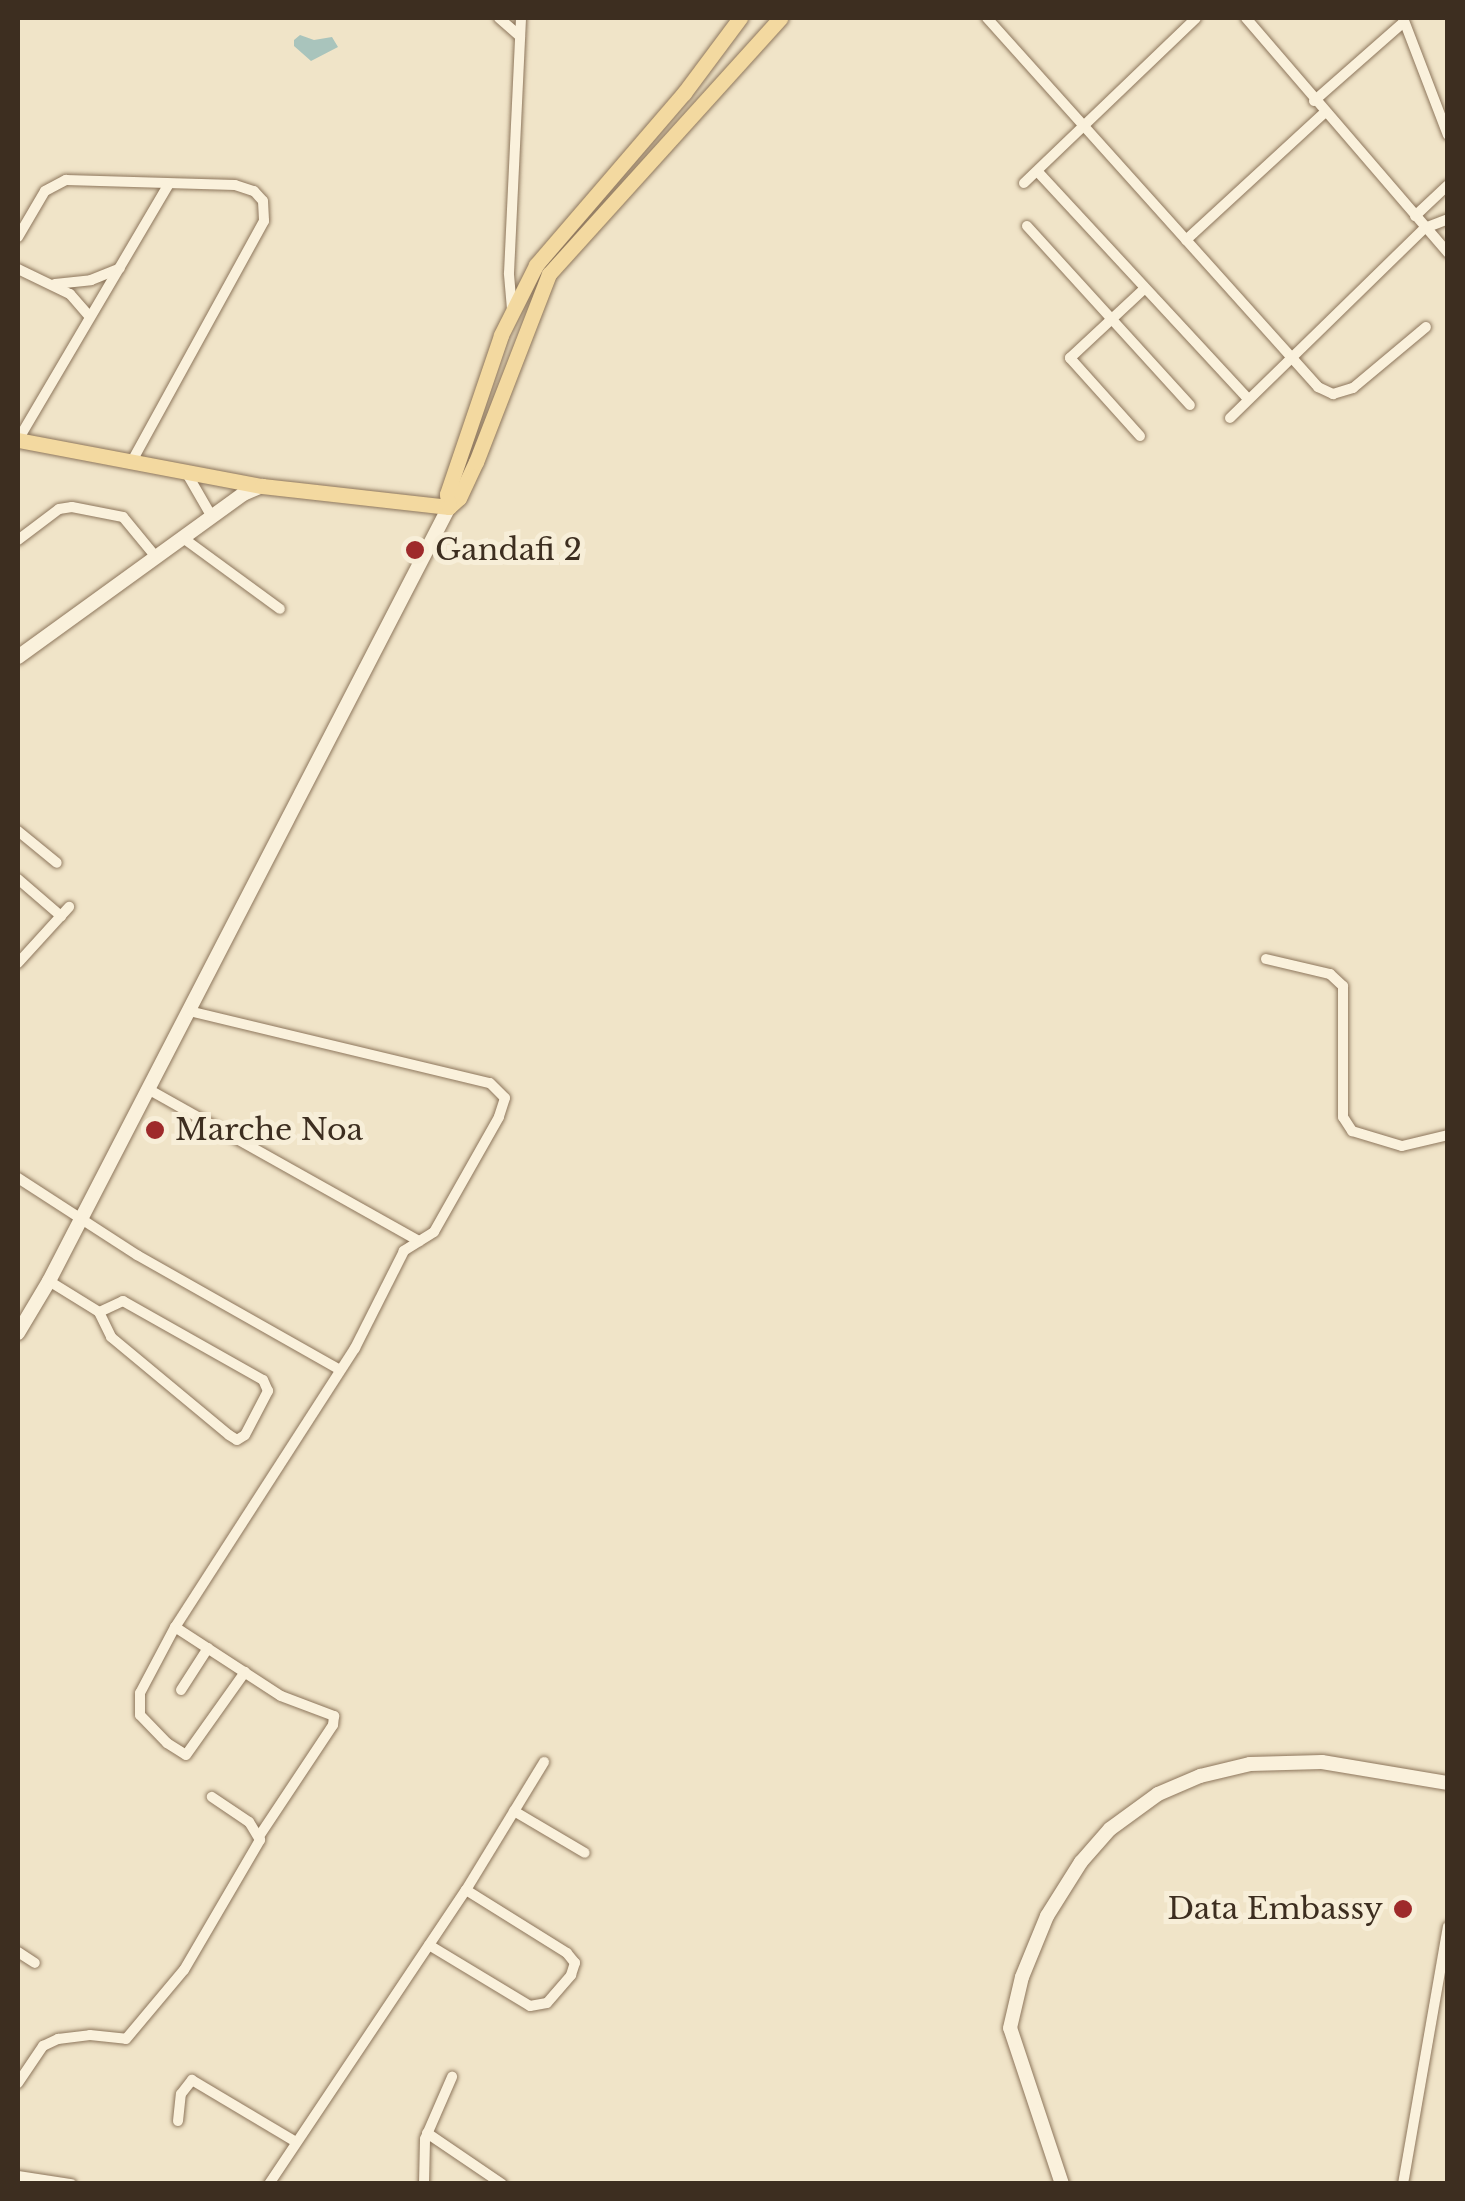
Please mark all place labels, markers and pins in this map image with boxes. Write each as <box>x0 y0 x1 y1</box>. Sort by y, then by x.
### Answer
place label: Gandafi 2 <box>435 532 582 568</box>
marker: Gandafi 2 <box>404 539 426 561</box>
place label: Marche Noa <box>175 1112 363 1148</box>
marker: Marche Noa <box>144 1119 166 1141</box>
place label: Data Embassy <box>1167 1891 1383 1927</box>
marker: Data Embassy <box>1392 1898 1414 1920</box>

